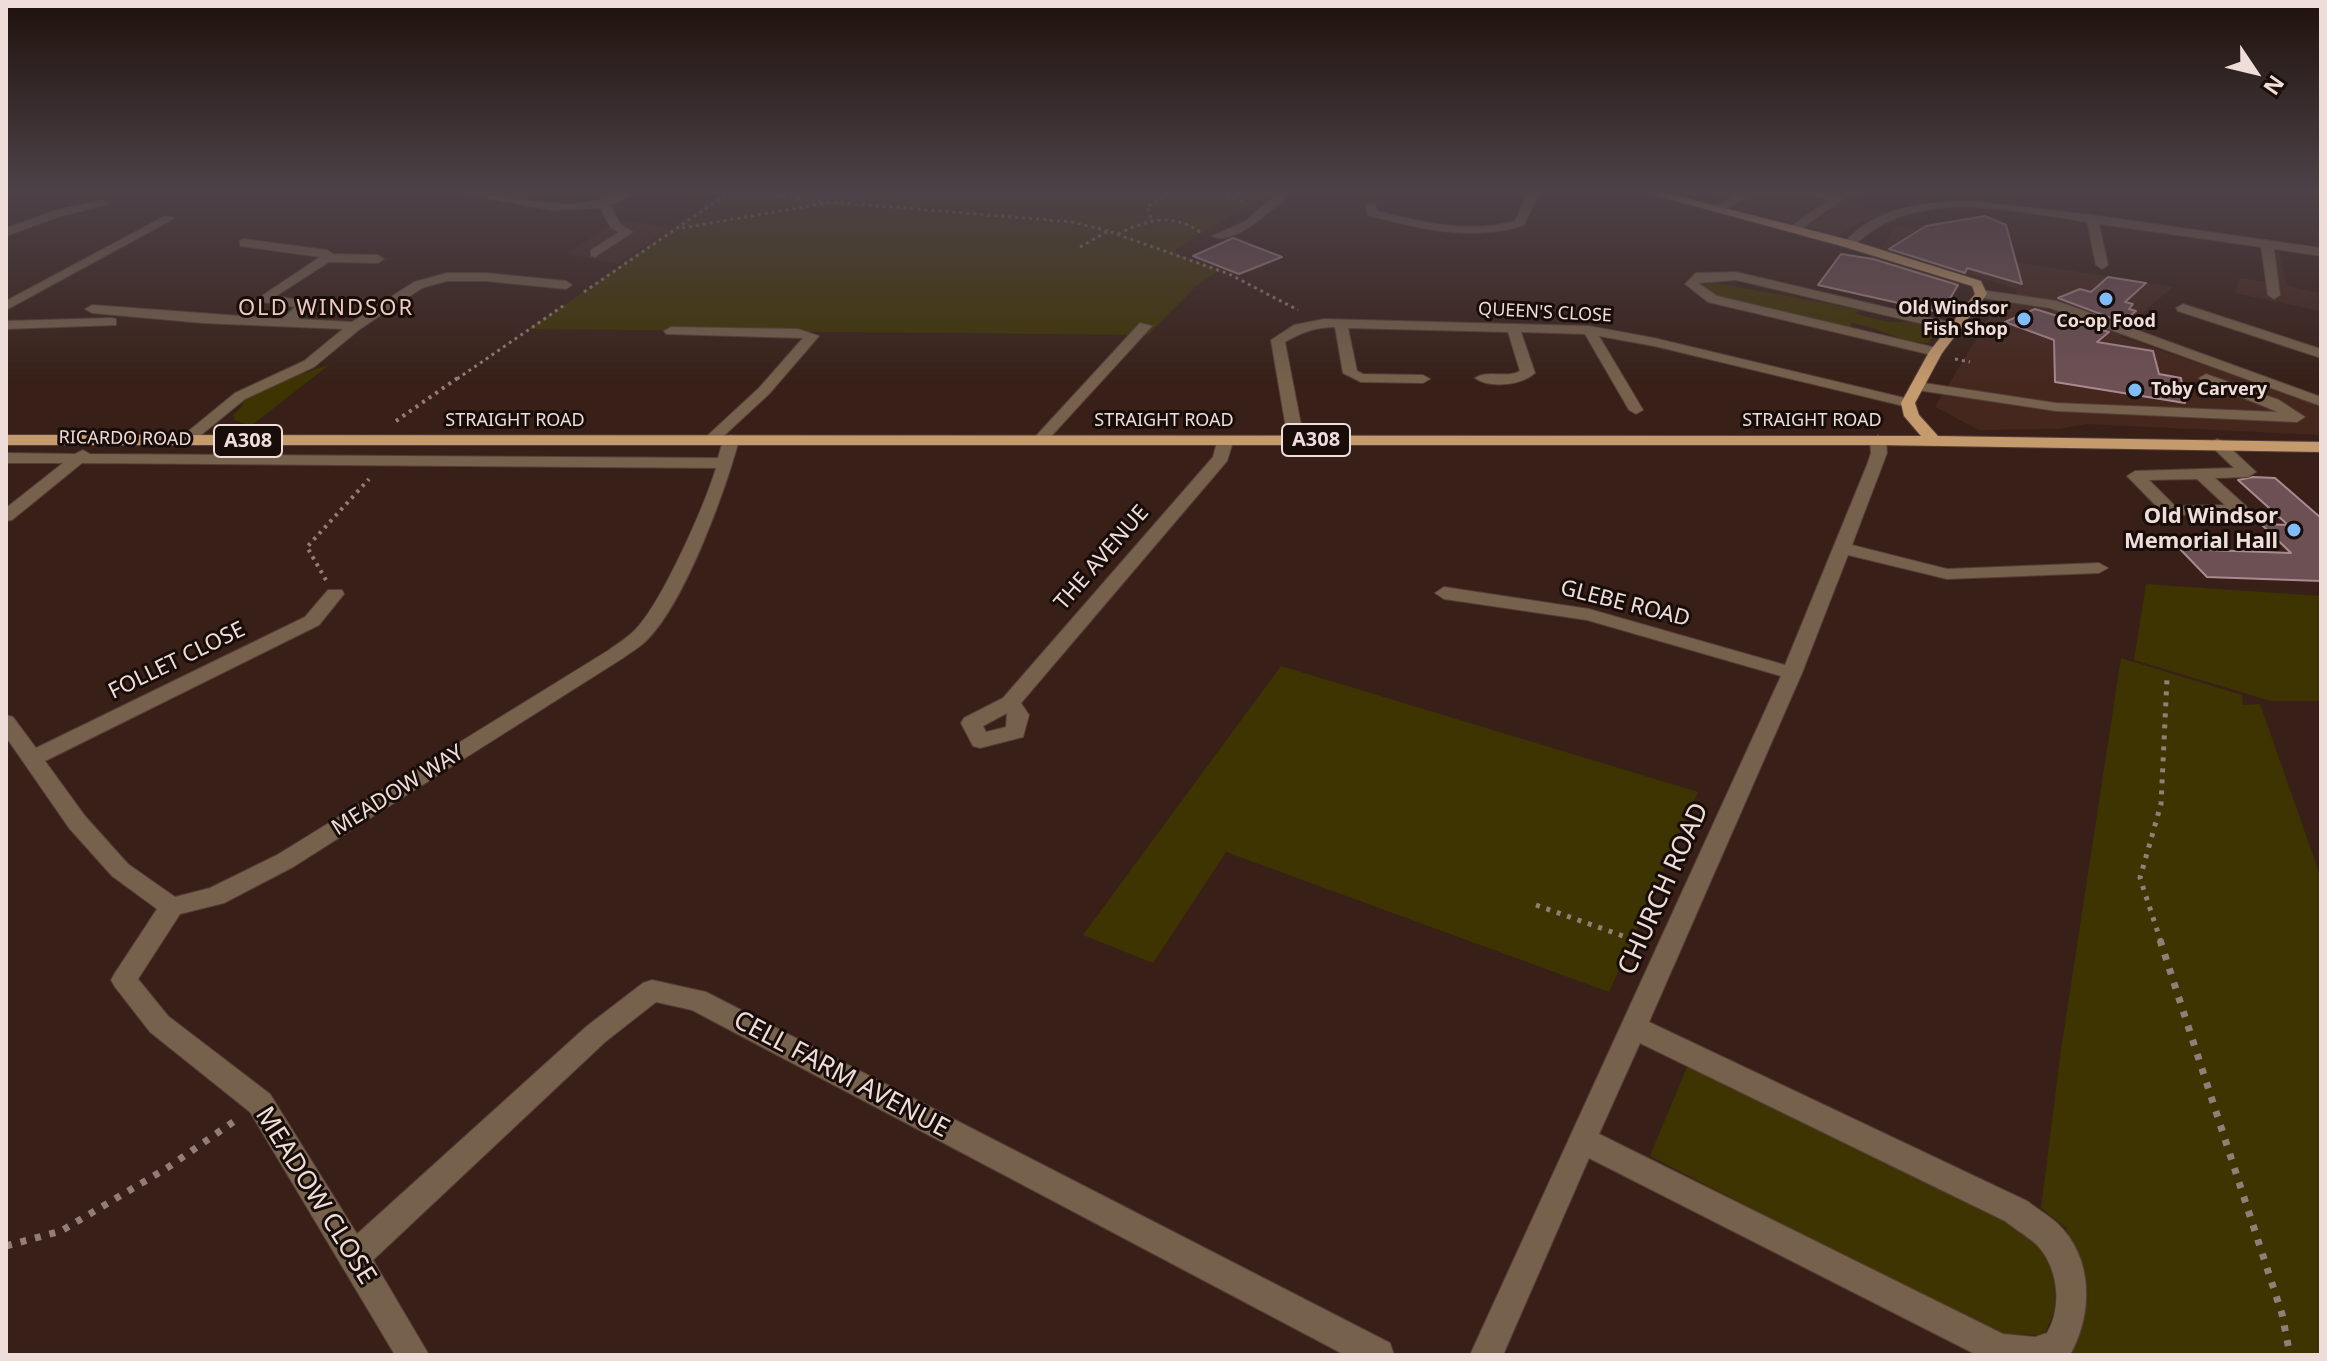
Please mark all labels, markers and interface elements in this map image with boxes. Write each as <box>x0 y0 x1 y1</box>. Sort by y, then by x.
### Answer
north arrow <box>2215 32 2295 112</box>
text: N <box>2257 70 2292 102</box>
marker: Co-op Food <box>2097 290 2115 308</box>
district label: OLD WINDSOR <box>238 296 414 322</box>
place label: Old Windsor Fish Shop <box>1898 298 2008 340</box>
street label: QUEEN'S CLOSE <box>1478 299 1612 327</box>
marker: Old Windsor Fish Shop <box>2015 310 2033 328</box>
place label: Co-op Food <box>2056 311 2156 333</box>
place label: Toby Carvery <box>2151 379 2267 401</box>
marker: Toby Carvery <box>2126 381 2144 399</box>
street label: STRAIGHT ROAD <box>445 410 585 432</box>
street label: STRAIGHT ROAD <box>1094 410 1234 432</box>
street label: STRAIGHT ROAD <box>1742 410 1882 432</box>
road number: A308 <box>1282 424 1350 456</box>
road number: A308 <box>214 425 282 457</box>
street label: RICARDO ROAD <box>58 427 192 451</box>
street label: THE AVENUE <box>1049 500 1155 616</box>
place label: Old Windsor Memorial Hall <box>2124 504 2278 556</box>
marker: Old Windsor Memorial Hall <box>2285 521 2303 539</box>
street label: GLEBE ROAD <box>1557 575 1693 633</box>
street label: FOLLET CLOSE <box>105 617 249 705</box>
street label: MEADOW WAY <box>327 740 469 842</box>
street label: CHURCH ROAD <box>1612 798 1716 980</box>
street label: CELL FARM AVENUE <box>728 1005 954 1145</box>
street label: MEADOW CLOSE <box>248 1102 382 1290</box>

